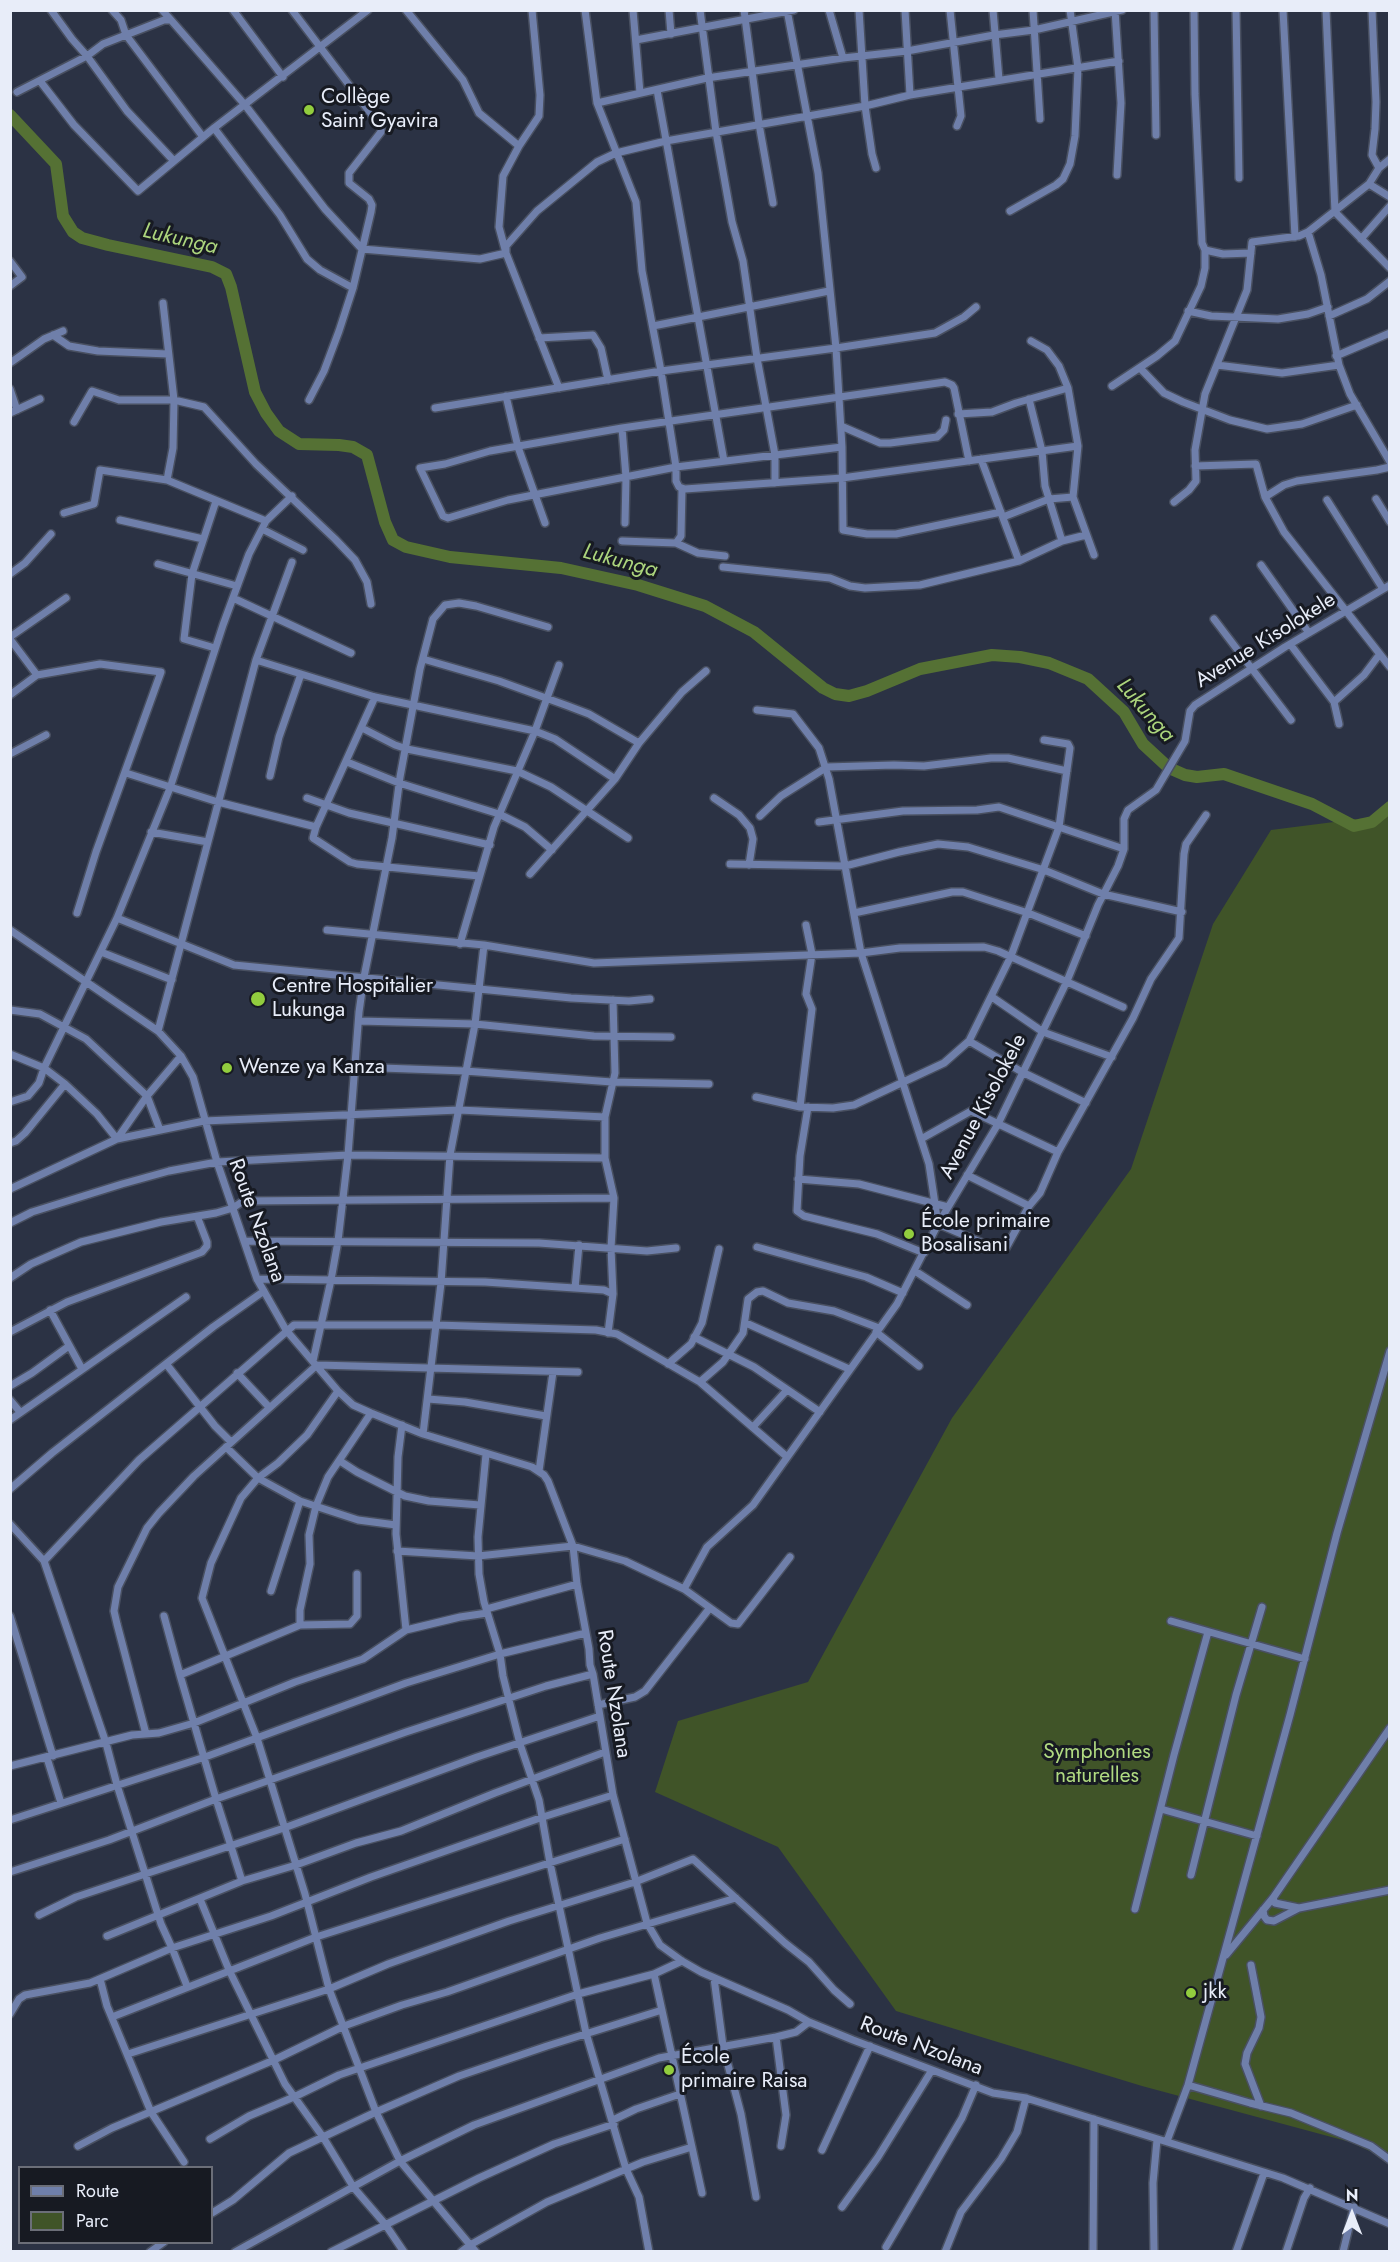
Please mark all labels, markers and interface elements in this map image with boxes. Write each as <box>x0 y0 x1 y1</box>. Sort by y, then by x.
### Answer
place label: Collège Saint Gyavira <box>321 85 438 135</box>
marker: Collège Saint Gyavira <box>302 103 316 117</box>
water label: Lukunga <box>140 219 220 261</box>
water label: Lukunga <box>580 539 660 585</box>
street label: Avenue Kisolokele <box>1191 588 1341 694</box>
water label: Lukunga <box>1110 674 1180 748</box>
place label: Centre Hospitalier Lukunga <box>272 974 433 1024</box>
marker: Centre Hospitalier Lukunga <box>249 990 267 1008</box>
street label: Avenue Kisolokele <box>935 1030 1033 1184</box>
place label: Wenze ya Kanza <box>239 1055 385 1081</box>
marker: Wenze ya Kanza <box>220 1061 234 1075</box>
street label: Route Nzolana <box>222 1156 290 1286</box>
place label: École primaire Bosalisani <box>921 1209 1050 1259</box>
marker: École primaire Bosalisani <box>902 1227 916 1241</box>
street label: Route Nzolana <box>590 1628 636 1760</box>
park label: Symphonies naturelles <box>1043 1740 1151 1790</box>
place label: jkk <box>1203 1980 1227 2006</box>
marker: jkk <box>1184 1986 1198 2000</box>
street label: Route Nzolana <box>856 2012 986 2082</box>
place label: École primaire Raisa <box>681 2045 807 2095</box>
marker: École primaire Raisa <box>662 2063 676 2077</box>
legend <box>18 2166 213 2244</box>
text: Route <box>76 2178 119 2204</box>
north arrow <box>1322 2184 1382 2244</box>
text: N <box>1346 2184 1358 2207</box>
text: Parc <box>76 2208 109 2234</box>

